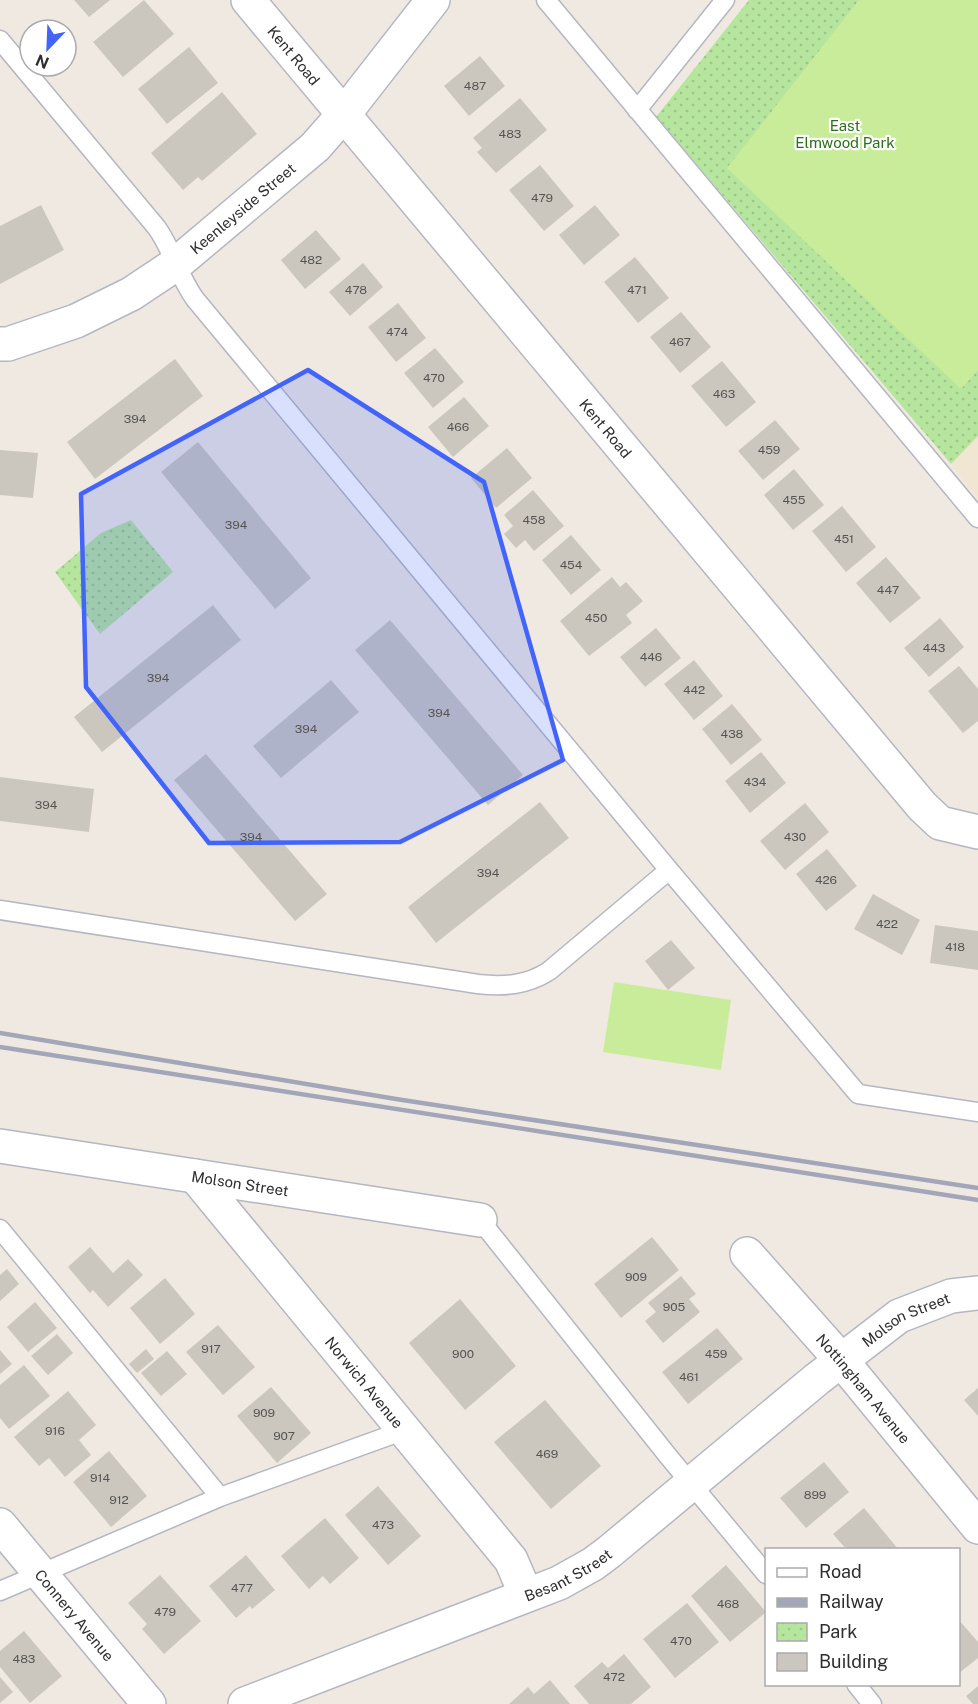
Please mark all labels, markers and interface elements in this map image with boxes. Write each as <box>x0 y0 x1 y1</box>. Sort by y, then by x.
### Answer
north arrow <box>18 18 78 78</box>
street label: Kent Road <box>265 22 324 88</box>
text: N <box>33 50 52 73</box>
house number: 487 <box>464 79 486 93</box>
park label: East Elmwood Park <box>795 117 895 151</box>
house number: 483 <box>499 127 521 141</box>
street label: Keenleyside Street <box>186 159 299 257</box>
house number: 479 <box>531 191 553 205</box>
house number: 482 <box>300 253 322 267</box>
house number: 478 <box>345 283 367 297</box>
house number: 471 <box>627 283 647 297</box>
house number: 474 <box>386 325 408 339</box>
house number: 467 <box>669 335 691 349</box>
house number: 470 <box>423 371 445 385</box>
house number: 463 <box>713 387 735 401</box>
street label: Kent Road <box>576 395 635 461</box>
house number: 394 <box>124 412 147 426</box>
house number: 466 <box>447 420 469 434</box>
house number: 459 <box>758 443 780 457</box>
house number: 455 <box>783 493 806 507</box>
house number: 458 <box>523 513 546 527</box>
house number: 394 <box>225 518 248 532</box>
house number: 451 <box>834 532 854 546</box>
house number: 454 <box>560 558 583 572</box>
house number: 447 <box>877 583 899 597</box>
house number: 450 <box>585 611 607 625</box>
house number: 443 <box>923 641 945 655</box>
house number: 446 <box>640 650 662 664</box>
house number: 394 <box>147 671 170 685</box>
house number: 442 <box>683 683 705 697</box>
house number: 394 <box>428 706 451 720</box>
house number: 394 <box>295 722 318 736</box>
house number: 438 <box>721 727 744 741</box>
house number: 434 <box>744 775 767 789</box>
house number: 394 <box>35 798 58 812</box>
house number: 394 <box>240 830 263 844</box>
house number: 430 <box>784 830 806 844</box>
house number: 394 <box>477 866 500 880</box>
house number: 426 <box>815 873 837 887</box>
house number: 422 <box>876 917 898 931</box>
house number: 418 <box>945 940 965 954</box>
street label: Molson Street <box>190 1167 290 1199</box>
house number: 909 <box>625 1270 647 1284</box>
street label: Molson Street <box>859 1289 952 1350</box>
house number: 905 <box>663 1300 686 1314</box>
street label: Nottingham Avenue <box>813 1330 914 1447</box>
street label: Norwich Avenue <box>322 1333 407 1431</box>
house number: 917 <box>201 1342 221 1356</box>
house number: 900 <box>452 1347 474 1361</box>
house number: 459 <box>705 1347 727 1361</box>
house number: 461 <box>679 1370 699 1384</box>
house number: 909 <box>253 1406 275 1420</box>
house number: 916 <box>45 1424 65 1438</box>
house number: 907 <box>273 1429 295 1443</box>
house number: 469 <box>536 1447 558 1461</box>
house number: 914 <box>90 1471 110 1485</box>
house number: 899 <box>804 1488 826 1502</box>
house number: 912 <box>109 1493 129 1507</box>
house number: 473 <box>372 1518 394 1532</box>
street label: Besant Street <box>522 1545 615 1604</box>
legend <box>765 1548 960 1686</box>
text: Road <box>819 1561 862 1582</box>
street label: Connery Avenue <box>32 1566 118 1664</box>
house number: 477 <box>231 1581 253 1595</box>
text: Railway <box>819 1591 884 1612</box>
house number: 468 <box>717 1597 740 1611</box>
house number: 479 <box>154 1605 176 1619</box>
text: Park <box>819 1621 857 1642</box>
house number: 470 <box>670 1634 692 1648</box>
text: Building <box>819 1651 888 1672</box>
house number: 483 <box>13 1652 35 1666</box>
house number: 472 <box>603 1670 625 1684</box>

